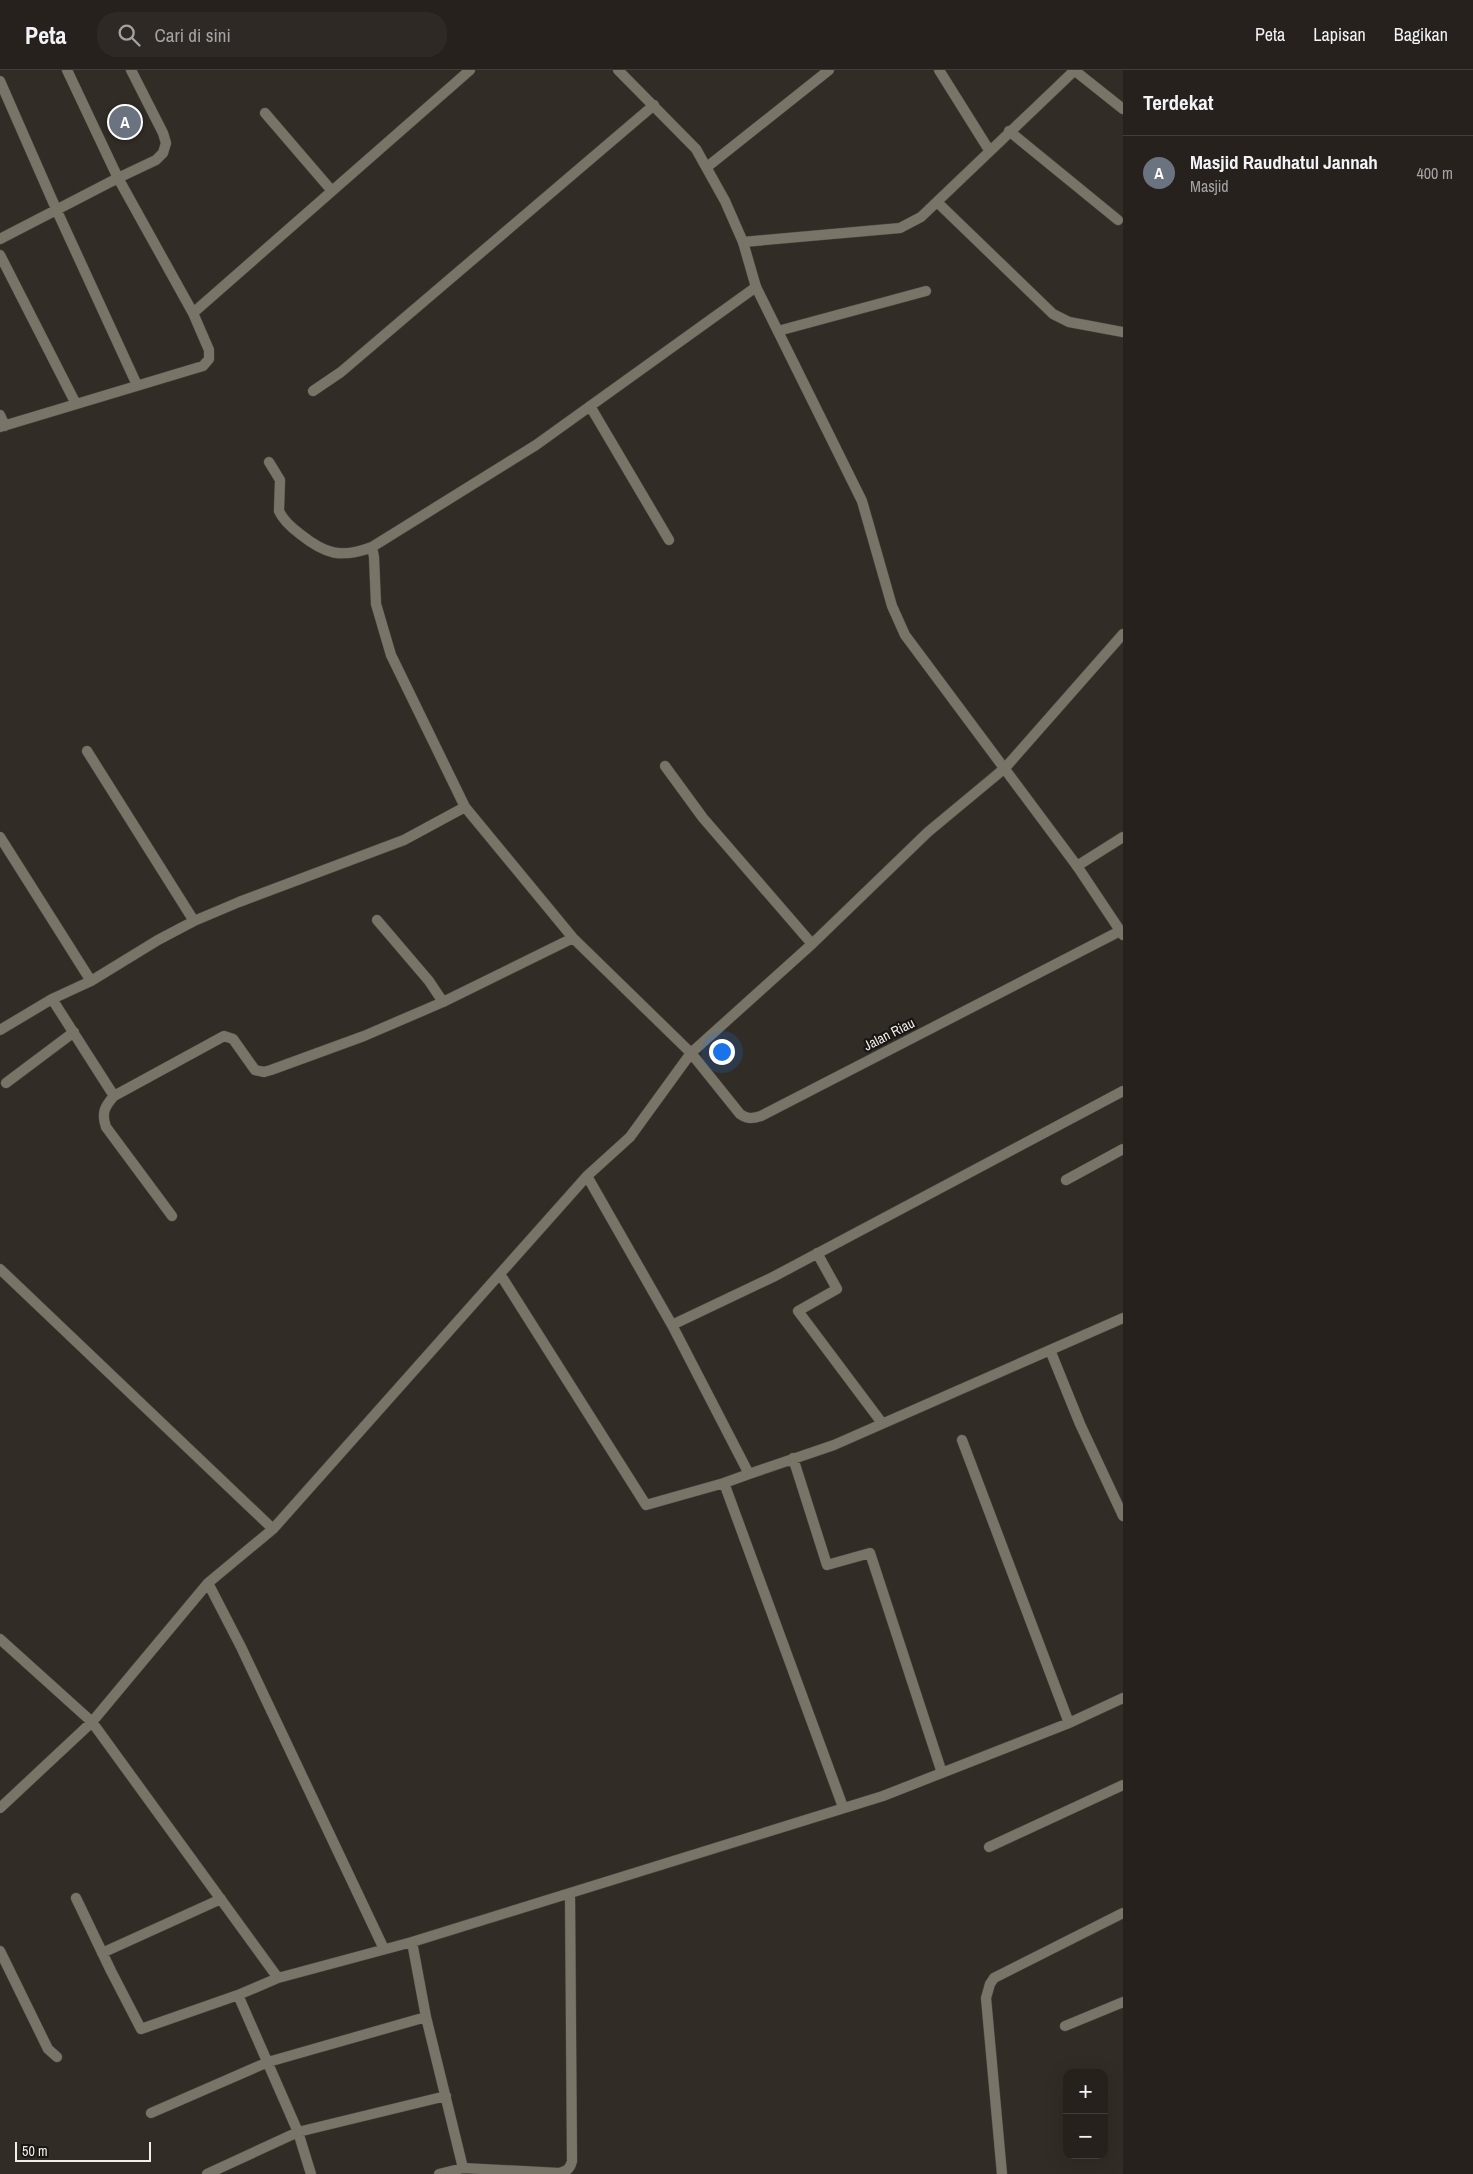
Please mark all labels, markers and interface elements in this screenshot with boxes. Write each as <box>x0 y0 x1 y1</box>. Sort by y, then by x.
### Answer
search box <box>97 12 447 57</box>
text: Peta <box>25 19 67 51</box>
icon: search <box>115 21 143 49</box>
text: Cari di sini <box>155 22 231 48</box>
text: Peta <box>1255 22 1285 47</box>
text: Lapisan <box>1313 22 1366 47</box>
text: Bagikan <box>1394 22 1448 47</box>
text: Terdekat <box>1143 88 1214 117</box>
pin: A <box>109 103 141 141</box>
text: Masjid Raudhatul Jannah <box>1190 149 1378 175</box>
text: A <box>1154 162 1164 184</box>
text: 400 m <box>1417 162 1453 184</box>
text: Masjid <box>1190 175 1229 197</box>
street label: Jalan Riau <box>860 1014 918 1054</box>
your location <box>709 1039 735 1065</box>
map controls <box>1063 2069 1108 2159</box>
button: + <box>1063 2069 1108 2114</box>
button: − <box>1063 2114 1108 2159</box>
scale bar <box>15 2139 151 2162</box>
text: 50 m <box>22 2142 48 2160</box>

